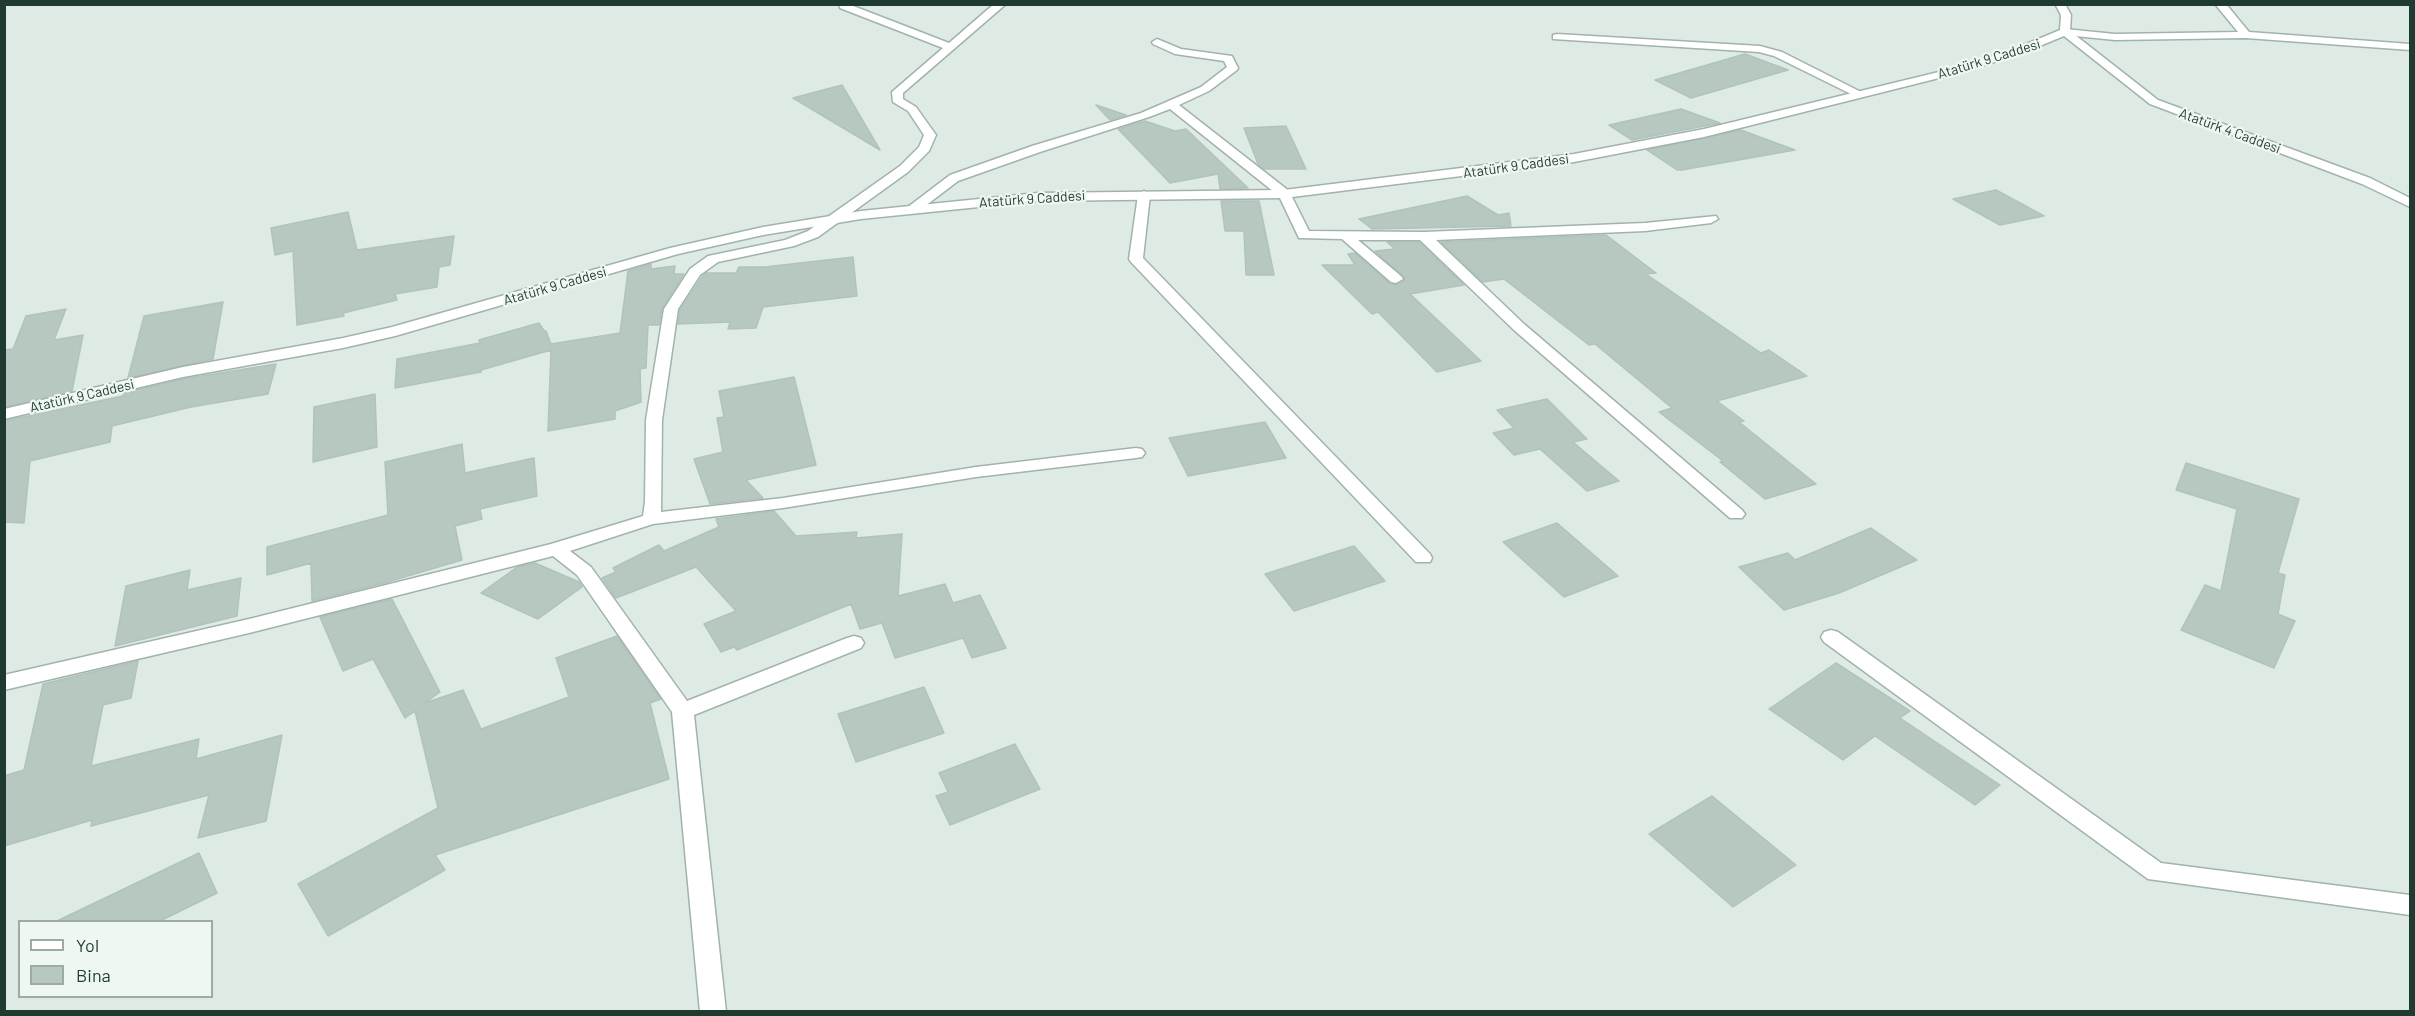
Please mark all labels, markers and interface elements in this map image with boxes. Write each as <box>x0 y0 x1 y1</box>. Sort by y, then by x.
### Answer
street label: Atatürk 9 Caddesi <box>1936 35 2042 83</box>
street label: Atatürk 4 Caddesi <box>2177 105 2283 157</box>
street label: Atatürk 9 Caddesi <box>1462 150 1570 182</box>
street label: Atatürk 9 Caddesi <box>978 187 1086 211</box>
street label: Atatürk 9 Caddesi <box>501 263 609 309</box>
street label: Atatürk 9 Caddesi <box>28 376 136 416</box>
legend <box>18 920 213 998</box>
text: Yol <box>76 934 99 956</box>
text: Bina <box>76 964 111 986</box>

